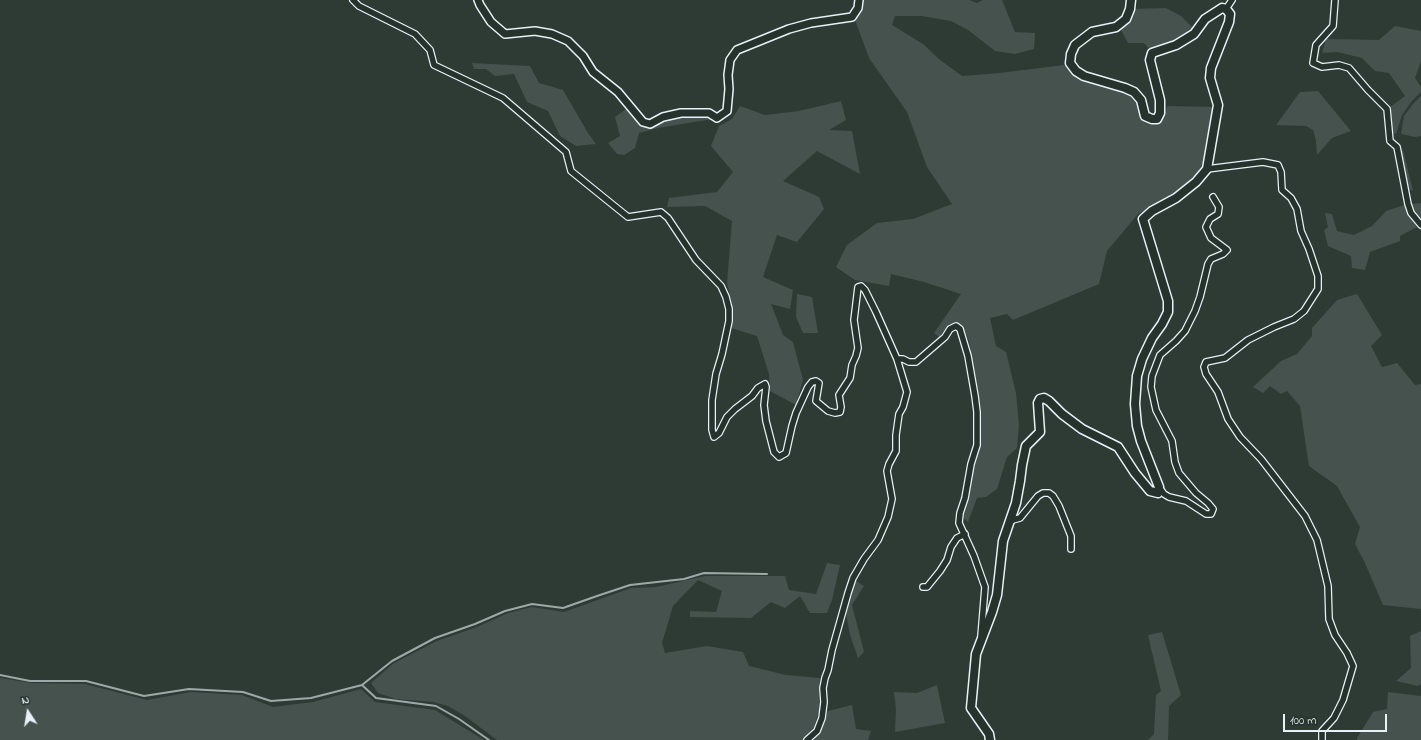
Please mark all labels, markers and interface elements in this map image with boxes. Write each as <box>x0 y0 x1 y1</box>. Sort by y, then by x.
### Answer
north arrow <box>8 692 48 732</box>
text: N <box>20 692 31 709</box>
scale bar <box>1285 706 1389 732</box>
text: 100 m <box>1290 712 1317 730</box>

